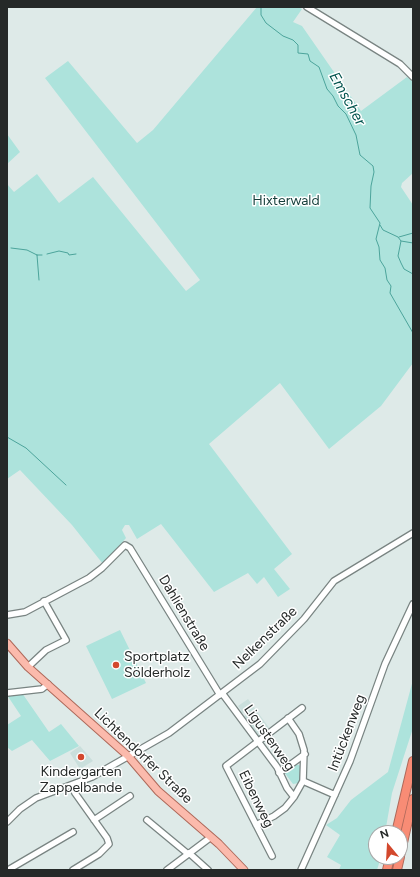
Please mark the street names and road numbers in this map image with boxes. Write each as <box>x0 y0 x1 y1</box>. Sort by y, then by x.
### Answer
street label: Dahlienstraße <box>155 572 213 654</box>
street label: Nelkenstraße <box>229 603 301 673</box>
street label: Intückenweg <box>325 692 369 774</box>
street label: Ligusterweg <box>240 701 298 775</box>
street label: Lichtendorfer Straße <box>90 705 196 807</box>
street label: Eibenweg <box>235 768 277 830</box>

